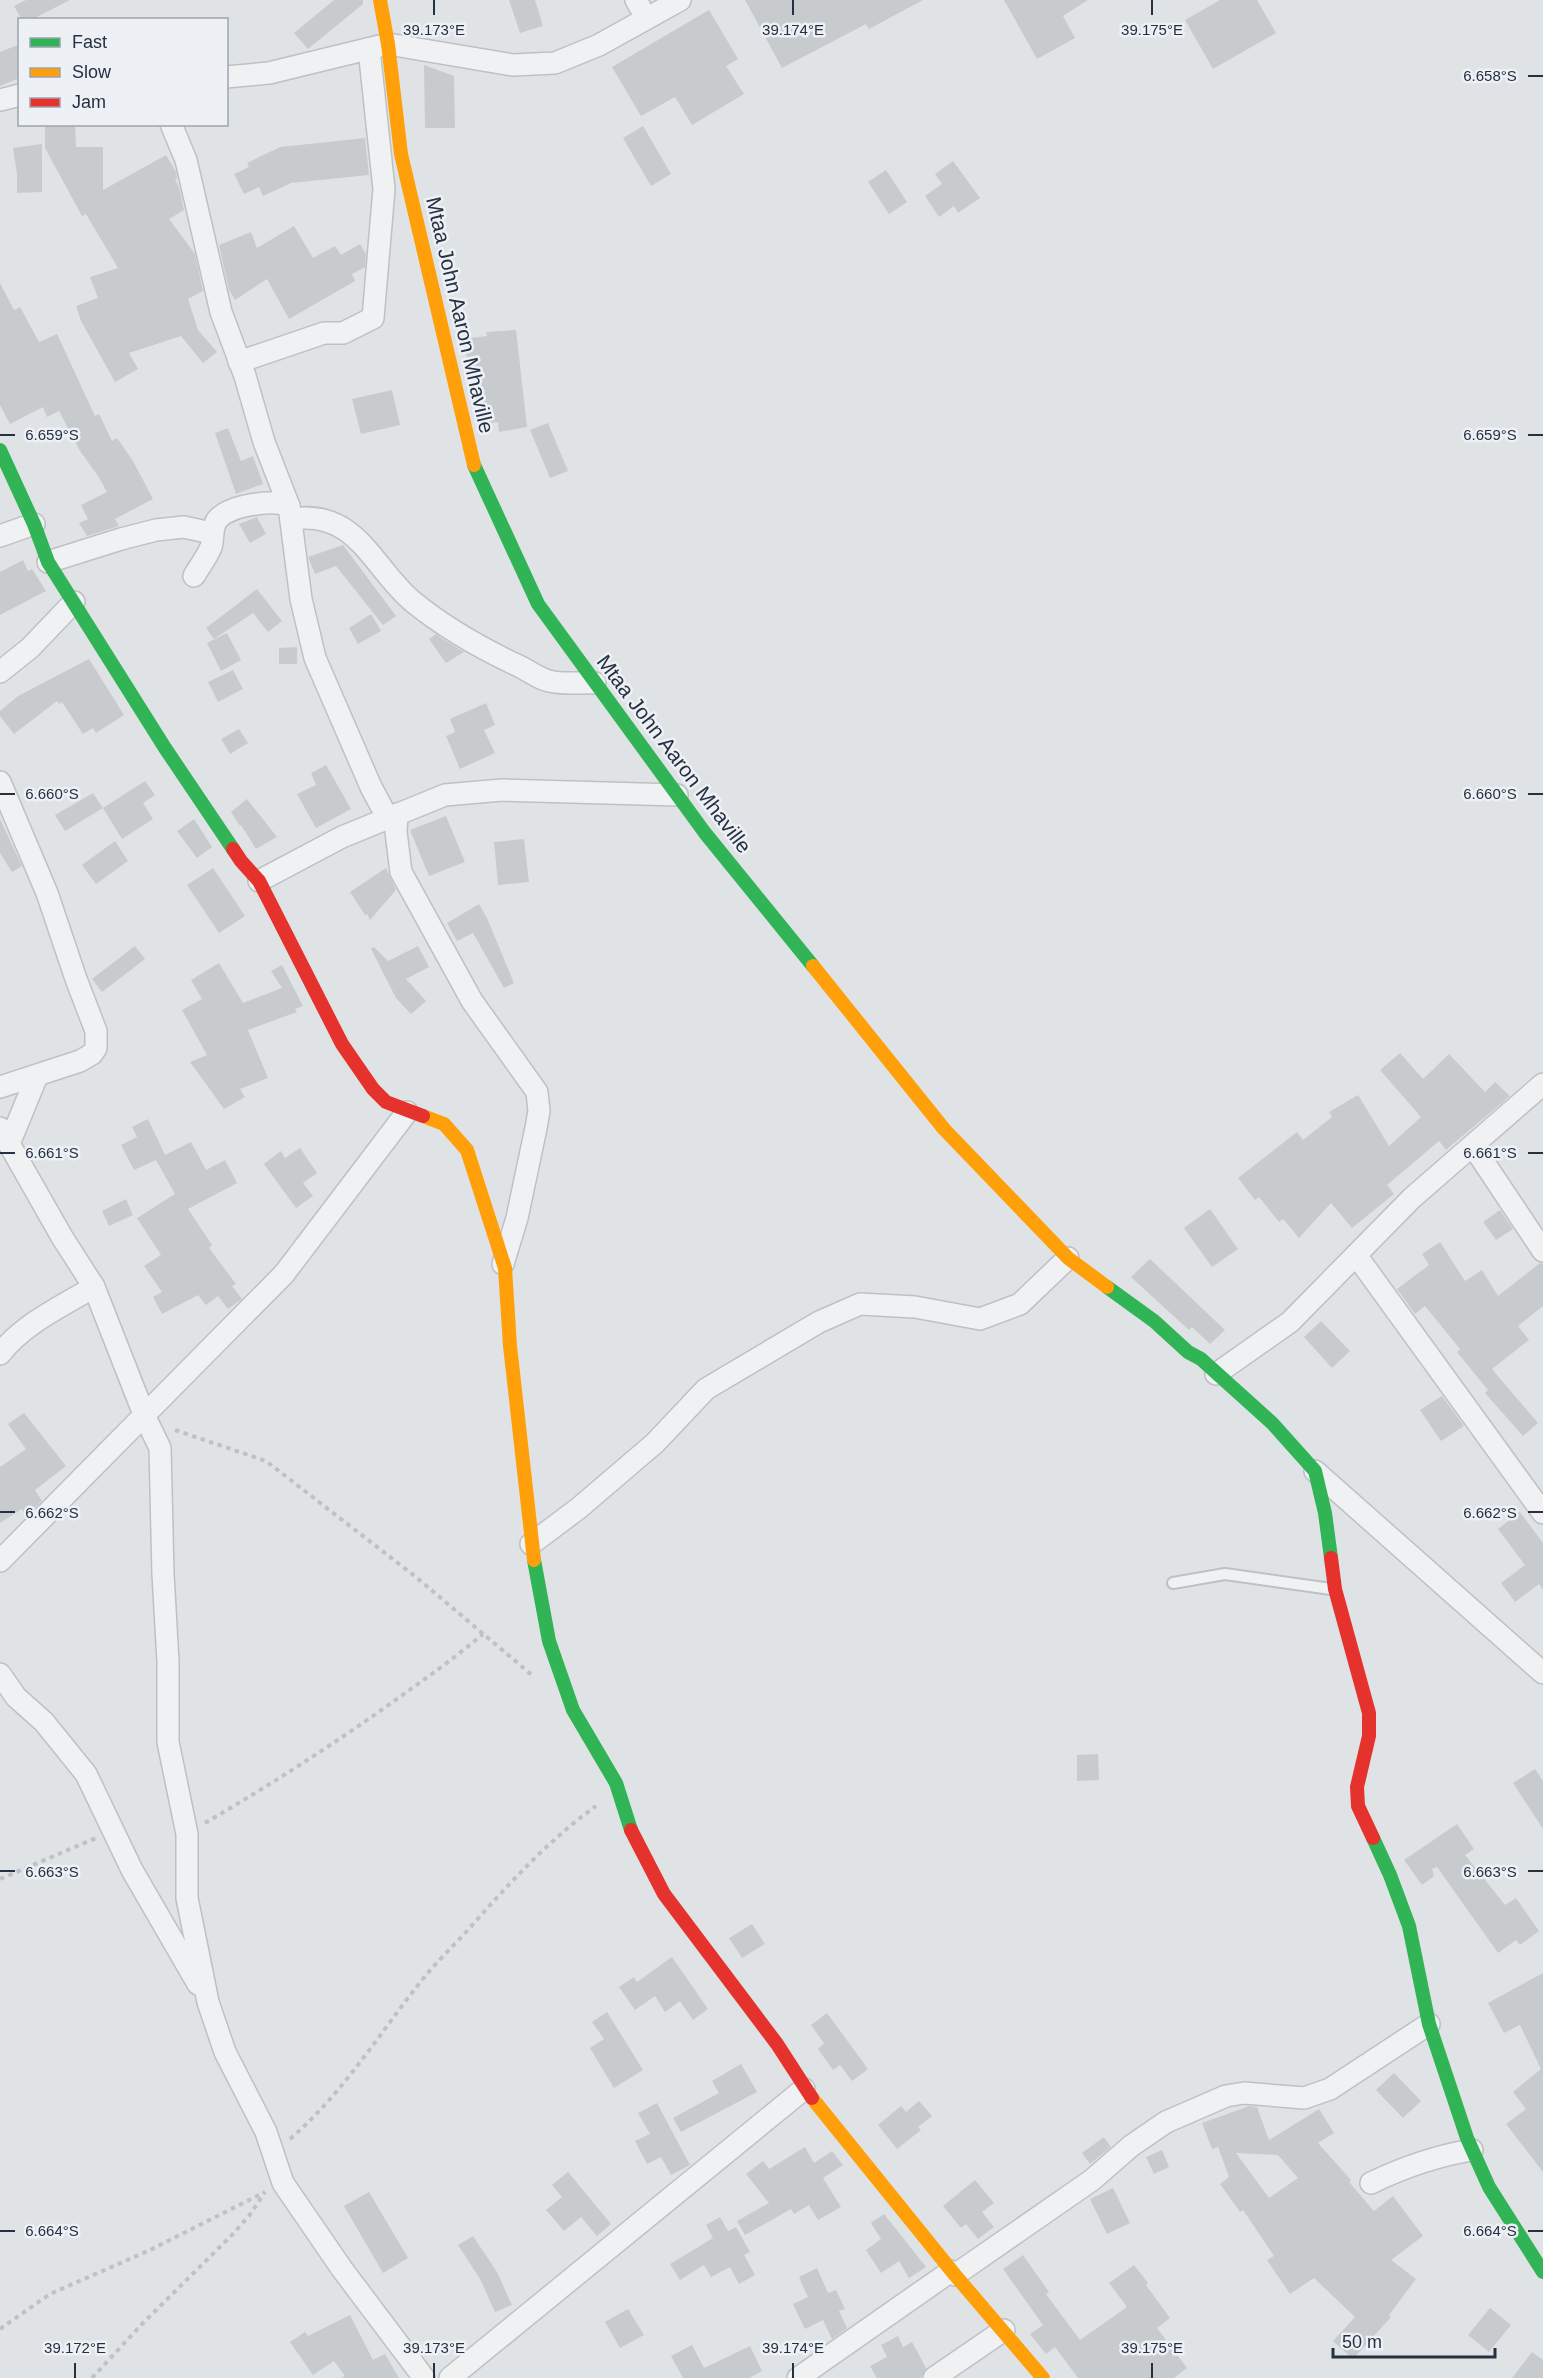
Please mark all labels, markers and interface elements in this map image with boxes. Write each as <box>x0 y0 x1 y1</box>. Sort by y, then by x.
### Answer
legend <box>18 18 228 126</box>
text: 39.173°E <box>403 21 465 38</box>
text: 39.174°E <box>762 21 824 38</box>
text: 39.175°E <box>1121 21 1183 38</box>
text: Fast <box>72 32 107 52</box>
text: Slow <box>72 62 112 82</box>
text: 6.658°S <box>1463 67 1517 84</box>
text: Jam <box>72 92 106 112</box>
street label: Mtaa John Aaron Mhaville <box>422 195 499 435</box>
text: 6.659°S <box>25 426 79 443</box>
text: 6.659°S <box>1463 426 1517 443</box>
street label: Mtaa John Aaron Mhaville <box>593 650 756 857</box>
text: 6.660°S <box>25 785 79 802</box>
text: 6.660°S <box>1463 785 1517 802</box>
text: 6.661°S <box>25 1144 79 1161</box>
text: 6.661°S <box>1463 1144 1517 1161</box>
text: 6.662°S <box>25 1504 79 1521</box>
text: 6.662°S <box>1463 1504 1517 1521</box>
text: 6.663°S <box>25 1863 79 1880</box>
text: 6.663°S <box>1463 1863 1517 1880</box>
text: 6.664°S <box>25 2222 79 2239</box>
text: 6.664°S <box>1463 2222 1517 2239</box>
scale bar <box>1333 2321 1495 2359</box>
text: 50 m <box>1342 2332 1382 2352</box>
text: 39.172°E <box>44 2339 106 2356</box>
text: 39.173°E <box>403 2339 465 2356</box>
text: 39.174°E <box>762 2339 824 2356</box>
text: 39.175°E <box>1121 2339 1183 2356</box>

